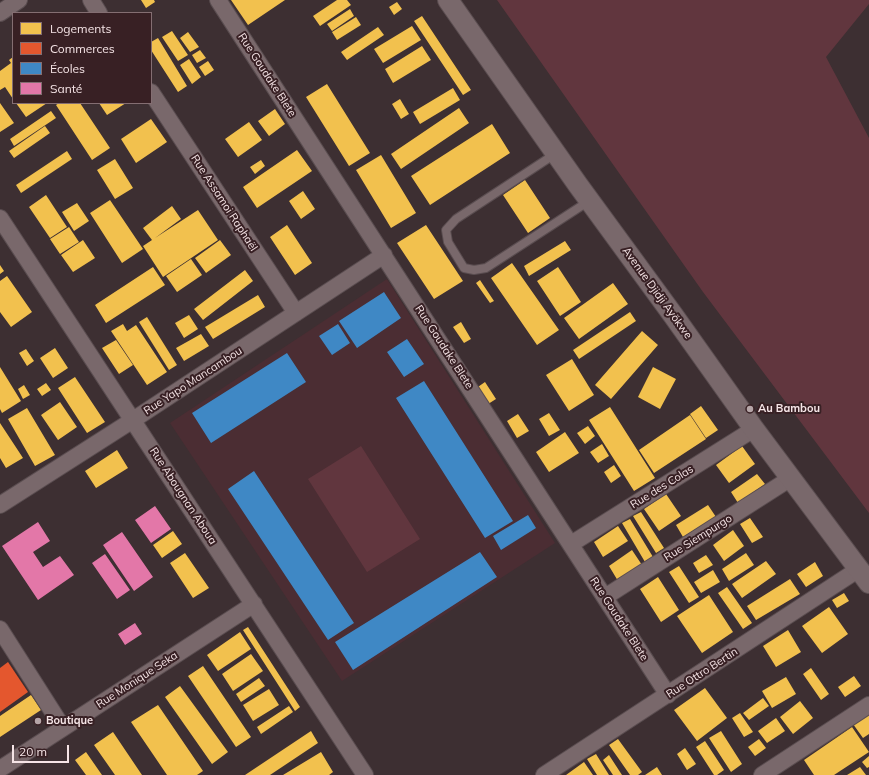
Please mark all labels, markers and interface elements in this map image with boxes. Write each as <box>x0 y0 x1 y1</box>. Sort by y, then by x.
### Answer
legend <box>12 12 152 104</box>
text: Logements <box>50 21 111 36</box>
street label: Rue Goudake Blete <box>235 31 299 119</box>
text: Commerces <box>50 41 115 56</box>
text: Écoles <box>50 61 85 76</box>
text: Santé <box>50 81 82 96</box>
street label: Rue Assamoi Raphaël <box>188 152 260 254</box>
street label: Avenue Djidji Ayökwe <box>619 245 695 341</box>
street label: Rue Goudake Blete <box>412 303 476 391</box>
street label: Rue Yapo Mancambou <box>141 344 245 418</box>
place label: Au Bambou <box>758 402 820 416</box>
marker: Au Bambou <box>745 404 755 414</box>
street label: Rue Abougnan Aboua <box>147 445 219 547</box>
street label: Rue des Colas <box>628 462 696 512</box>
street label: Rue Siempurgo <box>662 512 734 564</box>
street label: Rue Goudake Blete <box>587 575 651 663</box>
street label: Rue Ottro Bertin <box>664 645 740 701</box>
street label: Rue Monique Seka <box>94 649 180 711</box>
place label: Boutique <box>46 714 93 728</box>
marker: Boutique <box>33 716 43 726</box>
scale bar <box>14 737 71 763</box>
text: 20 m <box>19 744 47 759</box>

